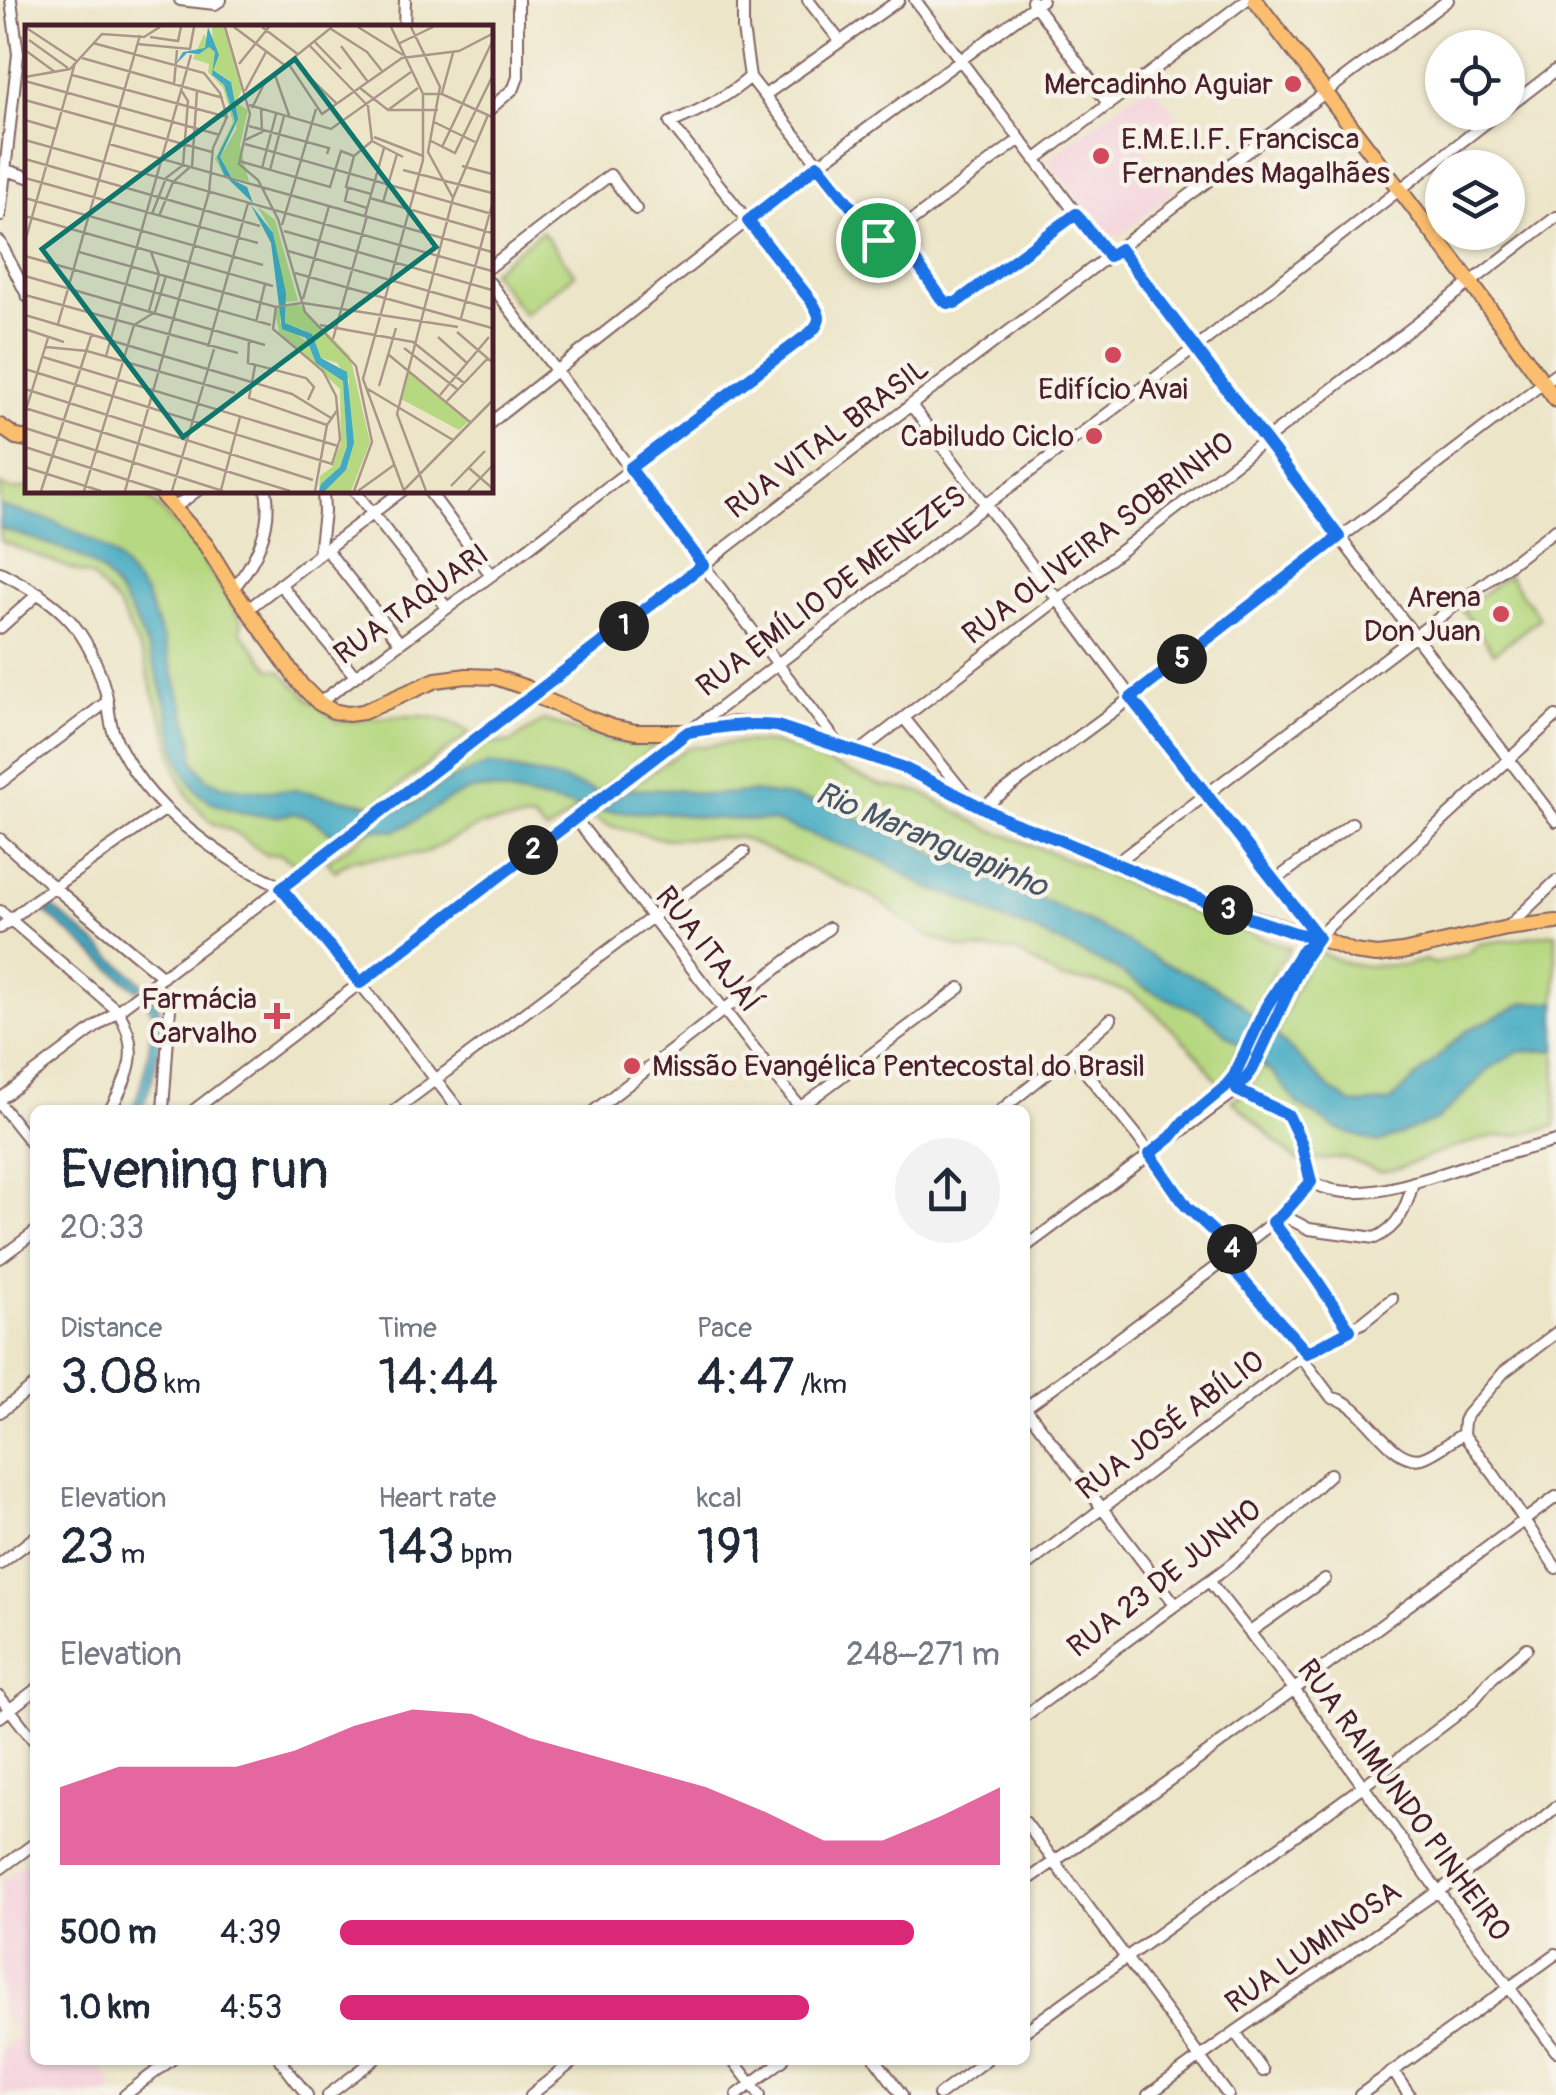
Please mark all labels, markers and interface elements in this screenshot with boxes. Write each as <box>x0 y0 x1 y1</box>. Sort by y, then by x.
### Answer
inset map <box>25 25 492 492</box>
map controls <box>1425 30 1525 250</box>
button: locate <box>1425 30 1525 130</box>
place label: Mercadinho Aguiar <box>1044 66 1273 103</box>
marker: Mercadinho Aguiar <box>1282 73 1304 95</box>
place label: E.M.E.I.F. Francisca Fernandes Magalhães <box>1121 121 1390 192</box>
marker: E.M.E.I.F. Francisca Fernandes Magalhães <box>1090 145 1112 167</box>
button: layers <box>1425 150 1525 250</box>
pin <box>836 198 921 283</box>
icon: arrive <box>851 213 906 268</box>
marker: Edifício Avai <box>1102 344 1124 366</box>
street label: RUA VITAL BRASIL <box>718 350 936 527</box>
place label: Edifício Avai <box>1038 371 1188 408</box>
place label: Cabiludo Ciclo <box>900 418 1074 455</box>
street label: RUA OLIVEIRA SOBRINHO <box>955 424 1241 653</box>
marker: Cabiludo Ciclo <box>1083 425 1105 447</box>
street label: RUA EMÍLIO DE MENEZES <box>689 478 973 705</box>
street label: RUA TAQUARI <box>327 536 496 673</box>
place label: Arena Don Juan <box>1363 579 1481 650</box>
pin: 1 <box>599 601 649 651</box>
marker: Arena Don Juan <box>1490 603 1512 625</box>
text: 1 <box>619 608 629 643</box>
pin: 5 <box>1157 634 1207 684</box>
text: 5 <box>1174 641 1190 676</box>
water label: Rio Maranguapinho <box>810 773 1056 908</box>
pin: 2 <box>508 825 558 875</box>
text: 2 <box>525 832 541 867</box>
street label: RUA ITAJAÍ <box>647 879 768 1020</box>
pin: 3 <box>1203 885 1253 935</box>
text: 3 <box>1220 892 1236 927</box>
place label: Farmácia Carvalho <box>141 981 257 1052</box>
marker: Farmácia Carvalho <box>266 1005 288 1027</box>
place label: Missão Evangélica Pentecostal do Brasil <box>652 1048 1145 1085</box>
marker: Missão Evangélica Pentecostal do Brasil <box>621 1055 643 1077</box>
text: Evening run <box>60 1136 329 1205</box>
button: share <box>895 1138 1000 1243</box>
text: 20:33 <box>60 1208 144 1248</box>
pin: 4 <box>1207 1224 1257 1274</box>
text: 4 <box>1224 1231 1240 1266</box>
text: Distance <box>60 1311 162 1346</box>
text: Time <box>378 1311 437 1346</box>
text: Pace <box>697 1311 752 1346</box>
street label: RUA JOSÉ ABÍLIO <box>1069 1343 1272 1508</box>
text: 3.08 <box>60 1346 158 1409</box>
text: 14:44 <box>378 1346 498 1409</box>
text: 4:47 <box>697 1346 794 1409</box>
text: km <box>158 1367 201 1402</box>
text: /km <box>794 1367 847 1402</box>
text: Elevation <box>60 1481 167 1516</box>
text: Heart rate <box>378 1481 496 1516</box>
text: kcal <box>697 1481 742 1516</box>
street label: RUA 23 DE JUNHO <box>1060 1491 1269 1666</box>
text: 23 <box>60 1516 114 1579</box>
text: 143 <box>378 1516 455 1579</box>
text: 191 <box>697 1516 762 1579</box>
text: m <box>114 1537 145 1572</box>
text: bpm <box>455 1537 513 1572</box>
text: Elevation <box>60 1635 182 1675</box>
text: 248–271 m <box>846 1635 1000 1675</box>
street label: RUA RAIMUNDO PINHEIRO <box>1289 1652 1518 1948</box>
street label: RUA LUMINOSA <box>1218 1873 1408 2022</box>
text: 500 m <box>60 1913 156 1953</box>
text: 4:39 <box>220 1913 281 1953</box>
text: 1.0 km <box>60 1988 150 2028</box>
text: 4:53 <box>220 1988 282 2028</box>

